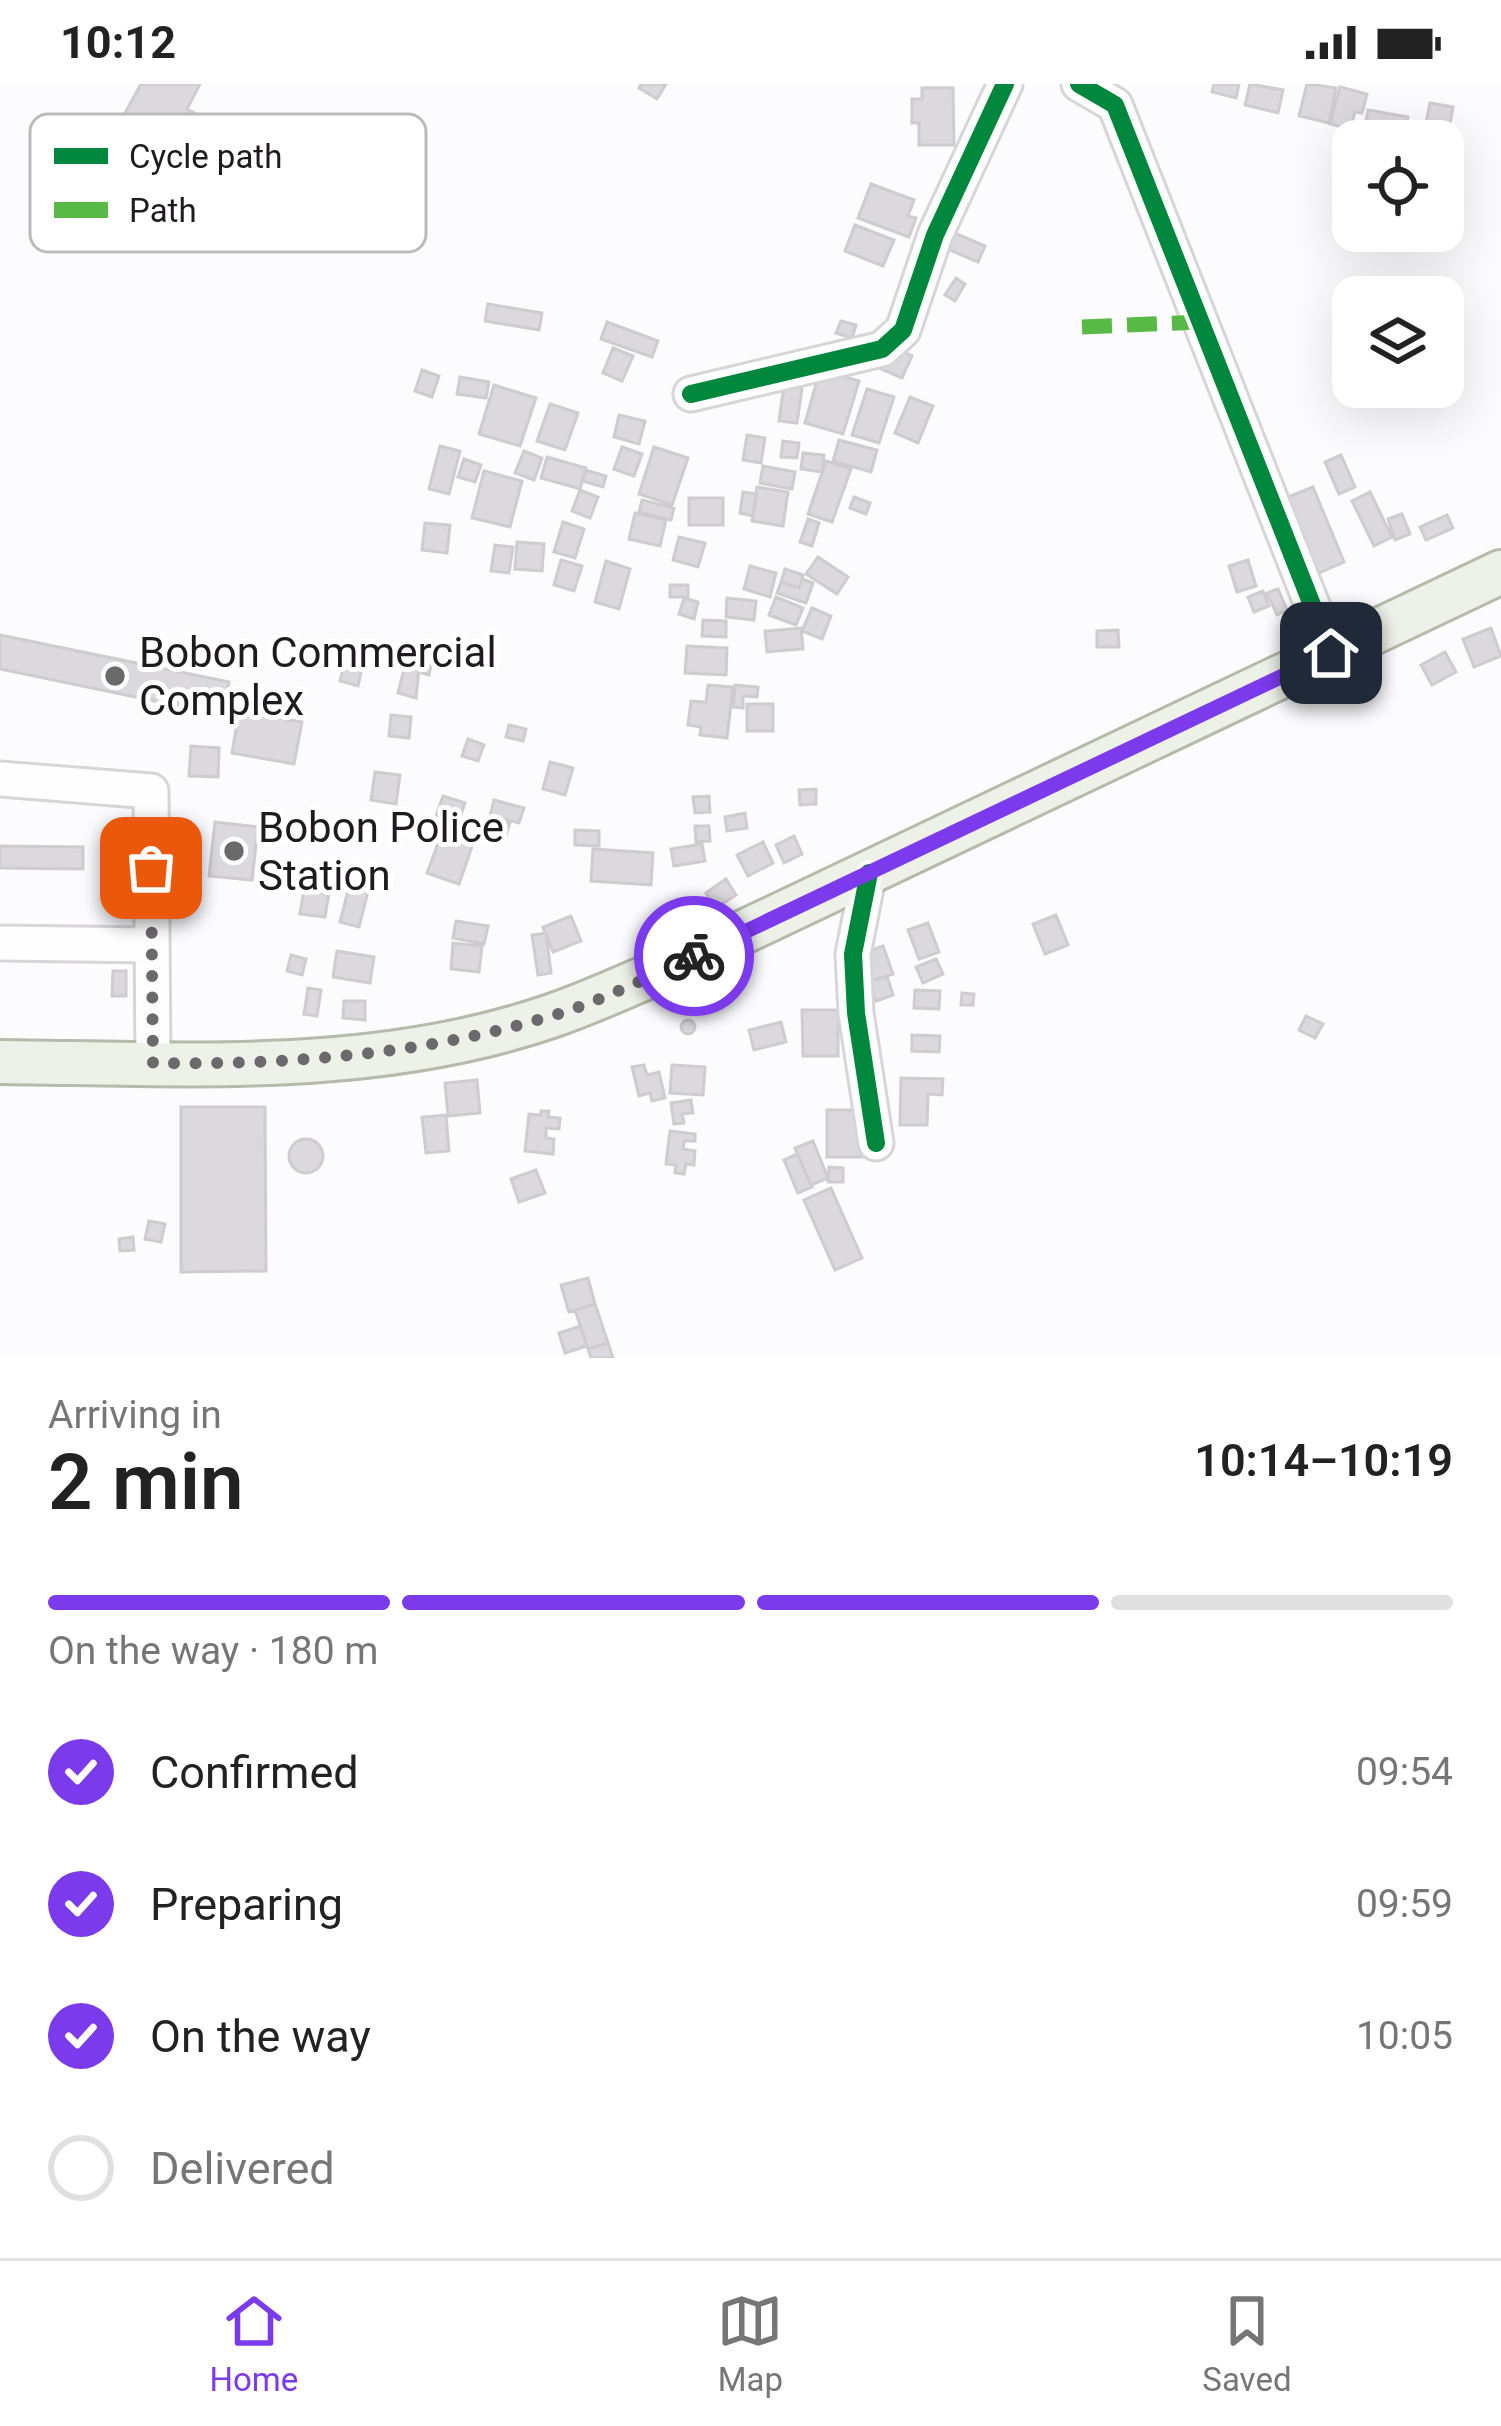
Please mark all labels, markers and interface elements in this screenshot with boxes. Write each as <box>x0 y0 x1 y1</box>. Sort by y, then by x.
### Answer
text: 10:12 <box>60 16 176 69</box>
legend <box>30 114 426 252</box>
map controls <box>1332 120 1464 408</box>
button: locate <box>1332 120 1464 252</box>
text: Cycle path <box>129 137 282 176</box>
text: Path <box>129 191 197 230</box>
button: layers <box>1332 276 1464 408</box>
pin <box>1280 602 1382 704</box>
icon: home <box>1298 620 1364 686</box>
place label: Bobon Commercial Complex <box>139 628 497 725</box>
marker: Bobon Commercial Complex <box>102 663 128 689</box>
place label: Bobon Police Station <box>258 803 504 900</box>
pin <box>100 817 202 919</box>
icon: bag <box>118 835 184 901</box>
marker: Bobon Police Station <box>221 838 247 864</box>
courier <box>634 896 754 1016</box>
icon: bike <box>661 923 727 989</box>
text: Arriving in <box>48 1392 222 1438</box>
text: 10:14–10:19 <box>1194 1434 1453 1487</box>
text: 2 min <box>48 1437 244 1528</box>
text: On the way · 180 m <box>48 1628 379 1674</box>
icon: check <box>48 1739 114 1805</box>
text: Confirmed <box>150 1746 359 1799</box>
text: 09:54 <box>1356 1749 1453 1795</box>
icon: check <box>48 1871 114 1937</box>
text: Preparing <box>150 1878 343 1931</box>
text: 09:59 <box>1356 1881 1453 1927</box>
icon: check <box>48 2003 114 2069</box>
text: On the way <box>150 2010 371 2063</box>
text: 10:05 <box>1356 2013 1453 2059</box>
text: Delivered <box>150 2142 335 2195</box>
tab: Home <box>210 2288 298 2399</box>
tab: Map <box>717 2288 783 2399</box>
tab: Saved <box>1202 2288 1292 2399</box>

